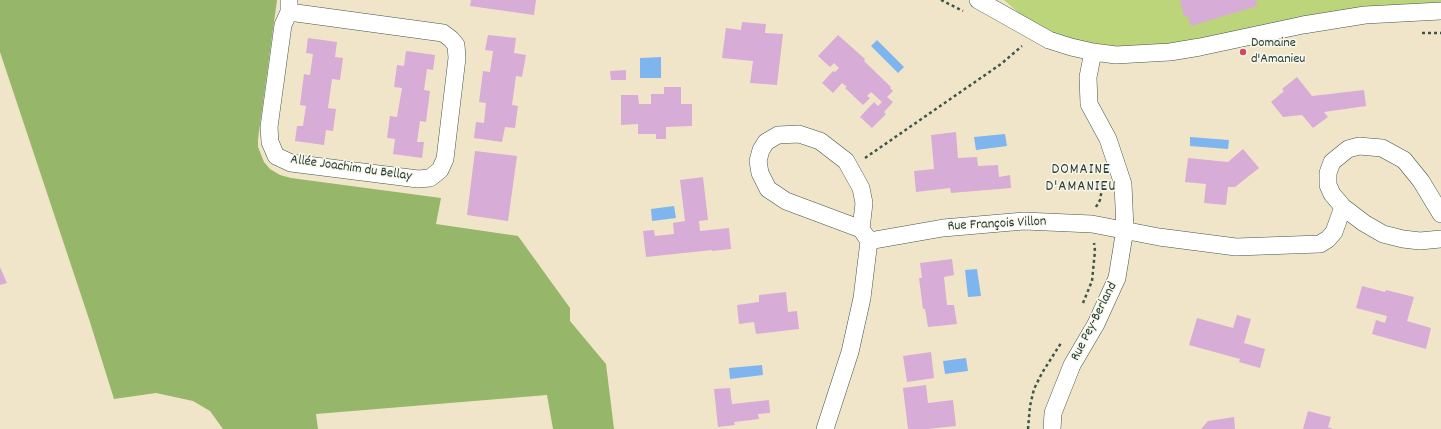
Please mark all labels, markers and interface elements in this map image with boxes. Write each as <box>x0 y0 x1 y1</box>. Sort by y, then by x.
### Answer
place label: Domaine d'Amanieu <box>1251 36 1305 68</box>
marker: Domaine d'Amanieu <box>1238 47 1248 57</box>
street label: Allée Joachim du Bellay <box>289 152 413 186</box>
district label: DOMAINE D'AMANIEU <box>1046 162 1116 197</box>
street label: Rue François Villon <box>947 214 1047 236</box>
street label: Rue Pey-Berland <box>1068 280 1122 364</box>

